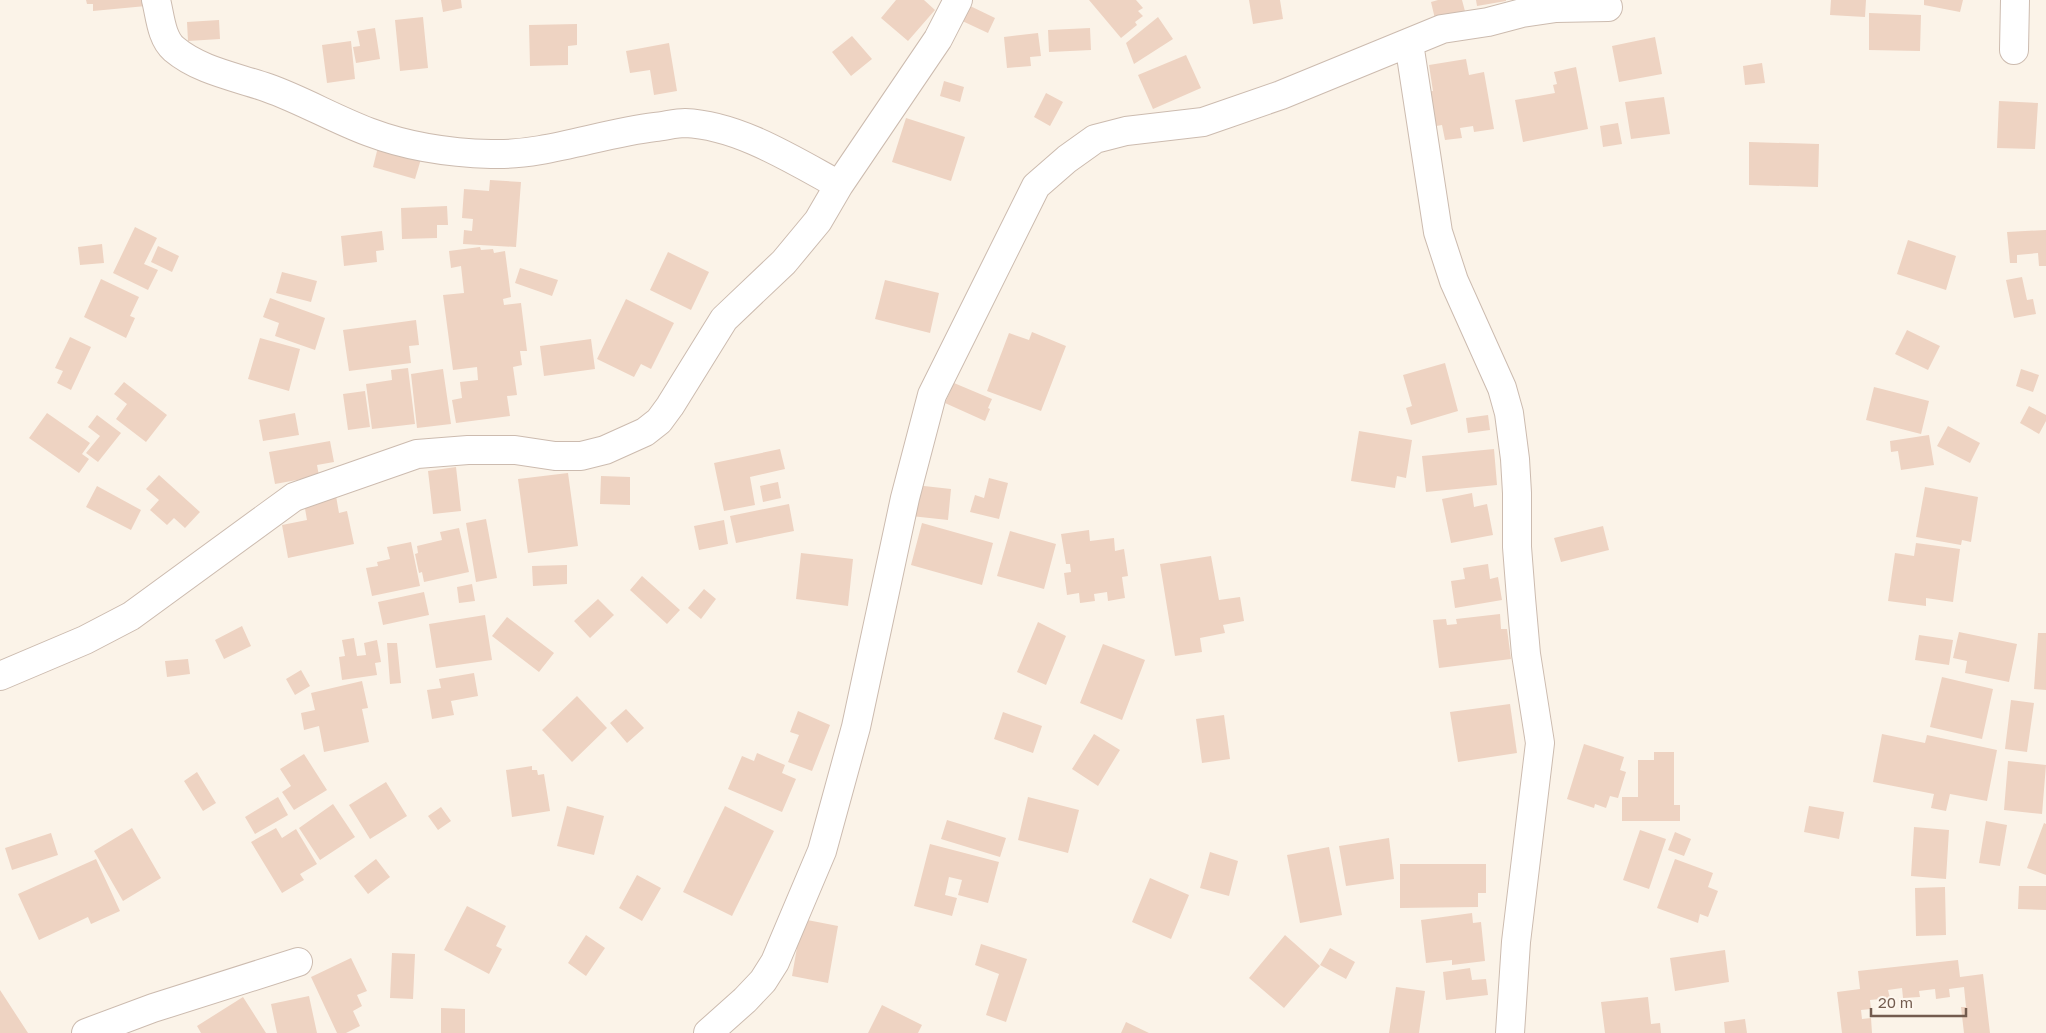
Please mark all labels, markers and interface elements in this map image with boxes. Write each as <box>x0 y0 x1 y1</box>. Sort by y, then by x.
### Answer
scale bar <box>1871 986 1966 1018</box>
text: 20 m <box>1878 993 1913 1011</box>

